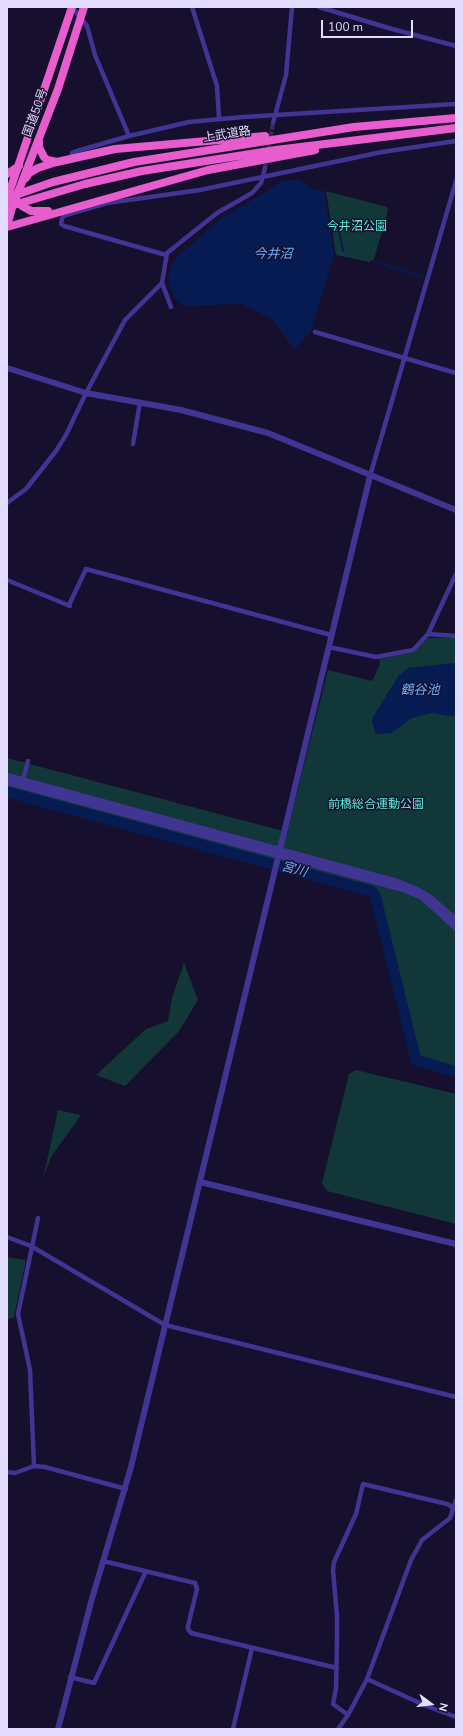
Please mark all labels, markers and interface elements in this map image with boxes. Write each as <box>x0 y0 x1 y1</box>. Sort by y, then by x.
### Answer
scale bar <box>323 12 415 38</box>
text: 100 m <box>328 19 363 35</box>
street label: 国道50号 <box>21 87 51 139</box>
street label: 上武道路 <box>202 124 252 146</box>
park label: 今井沼公園 <box>327 220 387 234</box>
water label: 今井沼 <box>254 247 292 263</box>
water label: 鶴谷池 <box>401 683 439 699</box>
park label: 前橋総合運動公園 <box>328 798 424 812</box>
water label: 宮川 <box>279 859 309 881</box>
north arrow <box>411 1684 451 1724</box>
text: N <box>435 1701 451 1713</box>

